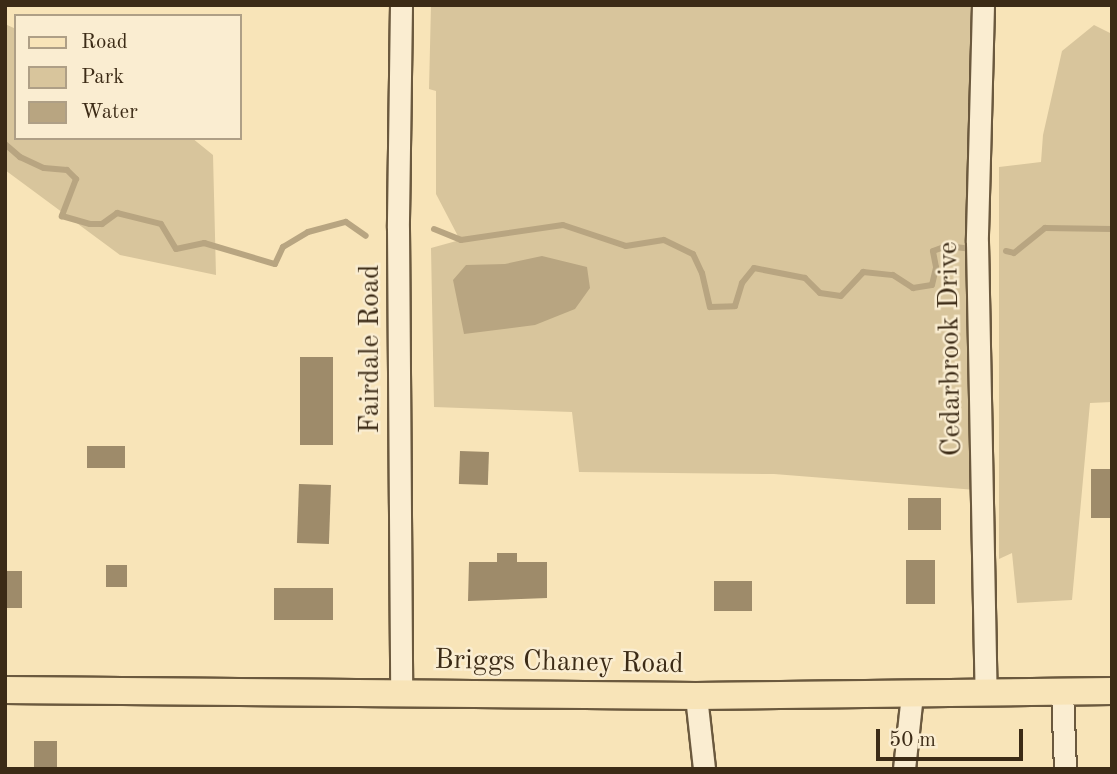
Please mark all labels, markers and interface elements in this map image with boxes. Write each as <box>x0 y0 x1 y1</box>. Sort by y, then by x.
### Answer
legend <box>14 14 242 140</box>
text: Road <box>81 32 128 53</box>
text: Park <box>81 67 124 88</box>
text: Water <box>81 102 138 123</box>
street label: Cedarbrook Drive <box>932 241 970 457</box>
street label: Fairdale Road <box>354 264 388 434</box>
street label: Briggs Chaney Road <box>434 644 684 682</box>
scale bar <box>879 714 1026 758</box>
text: 50 m <box>889 730 936 751</box>

